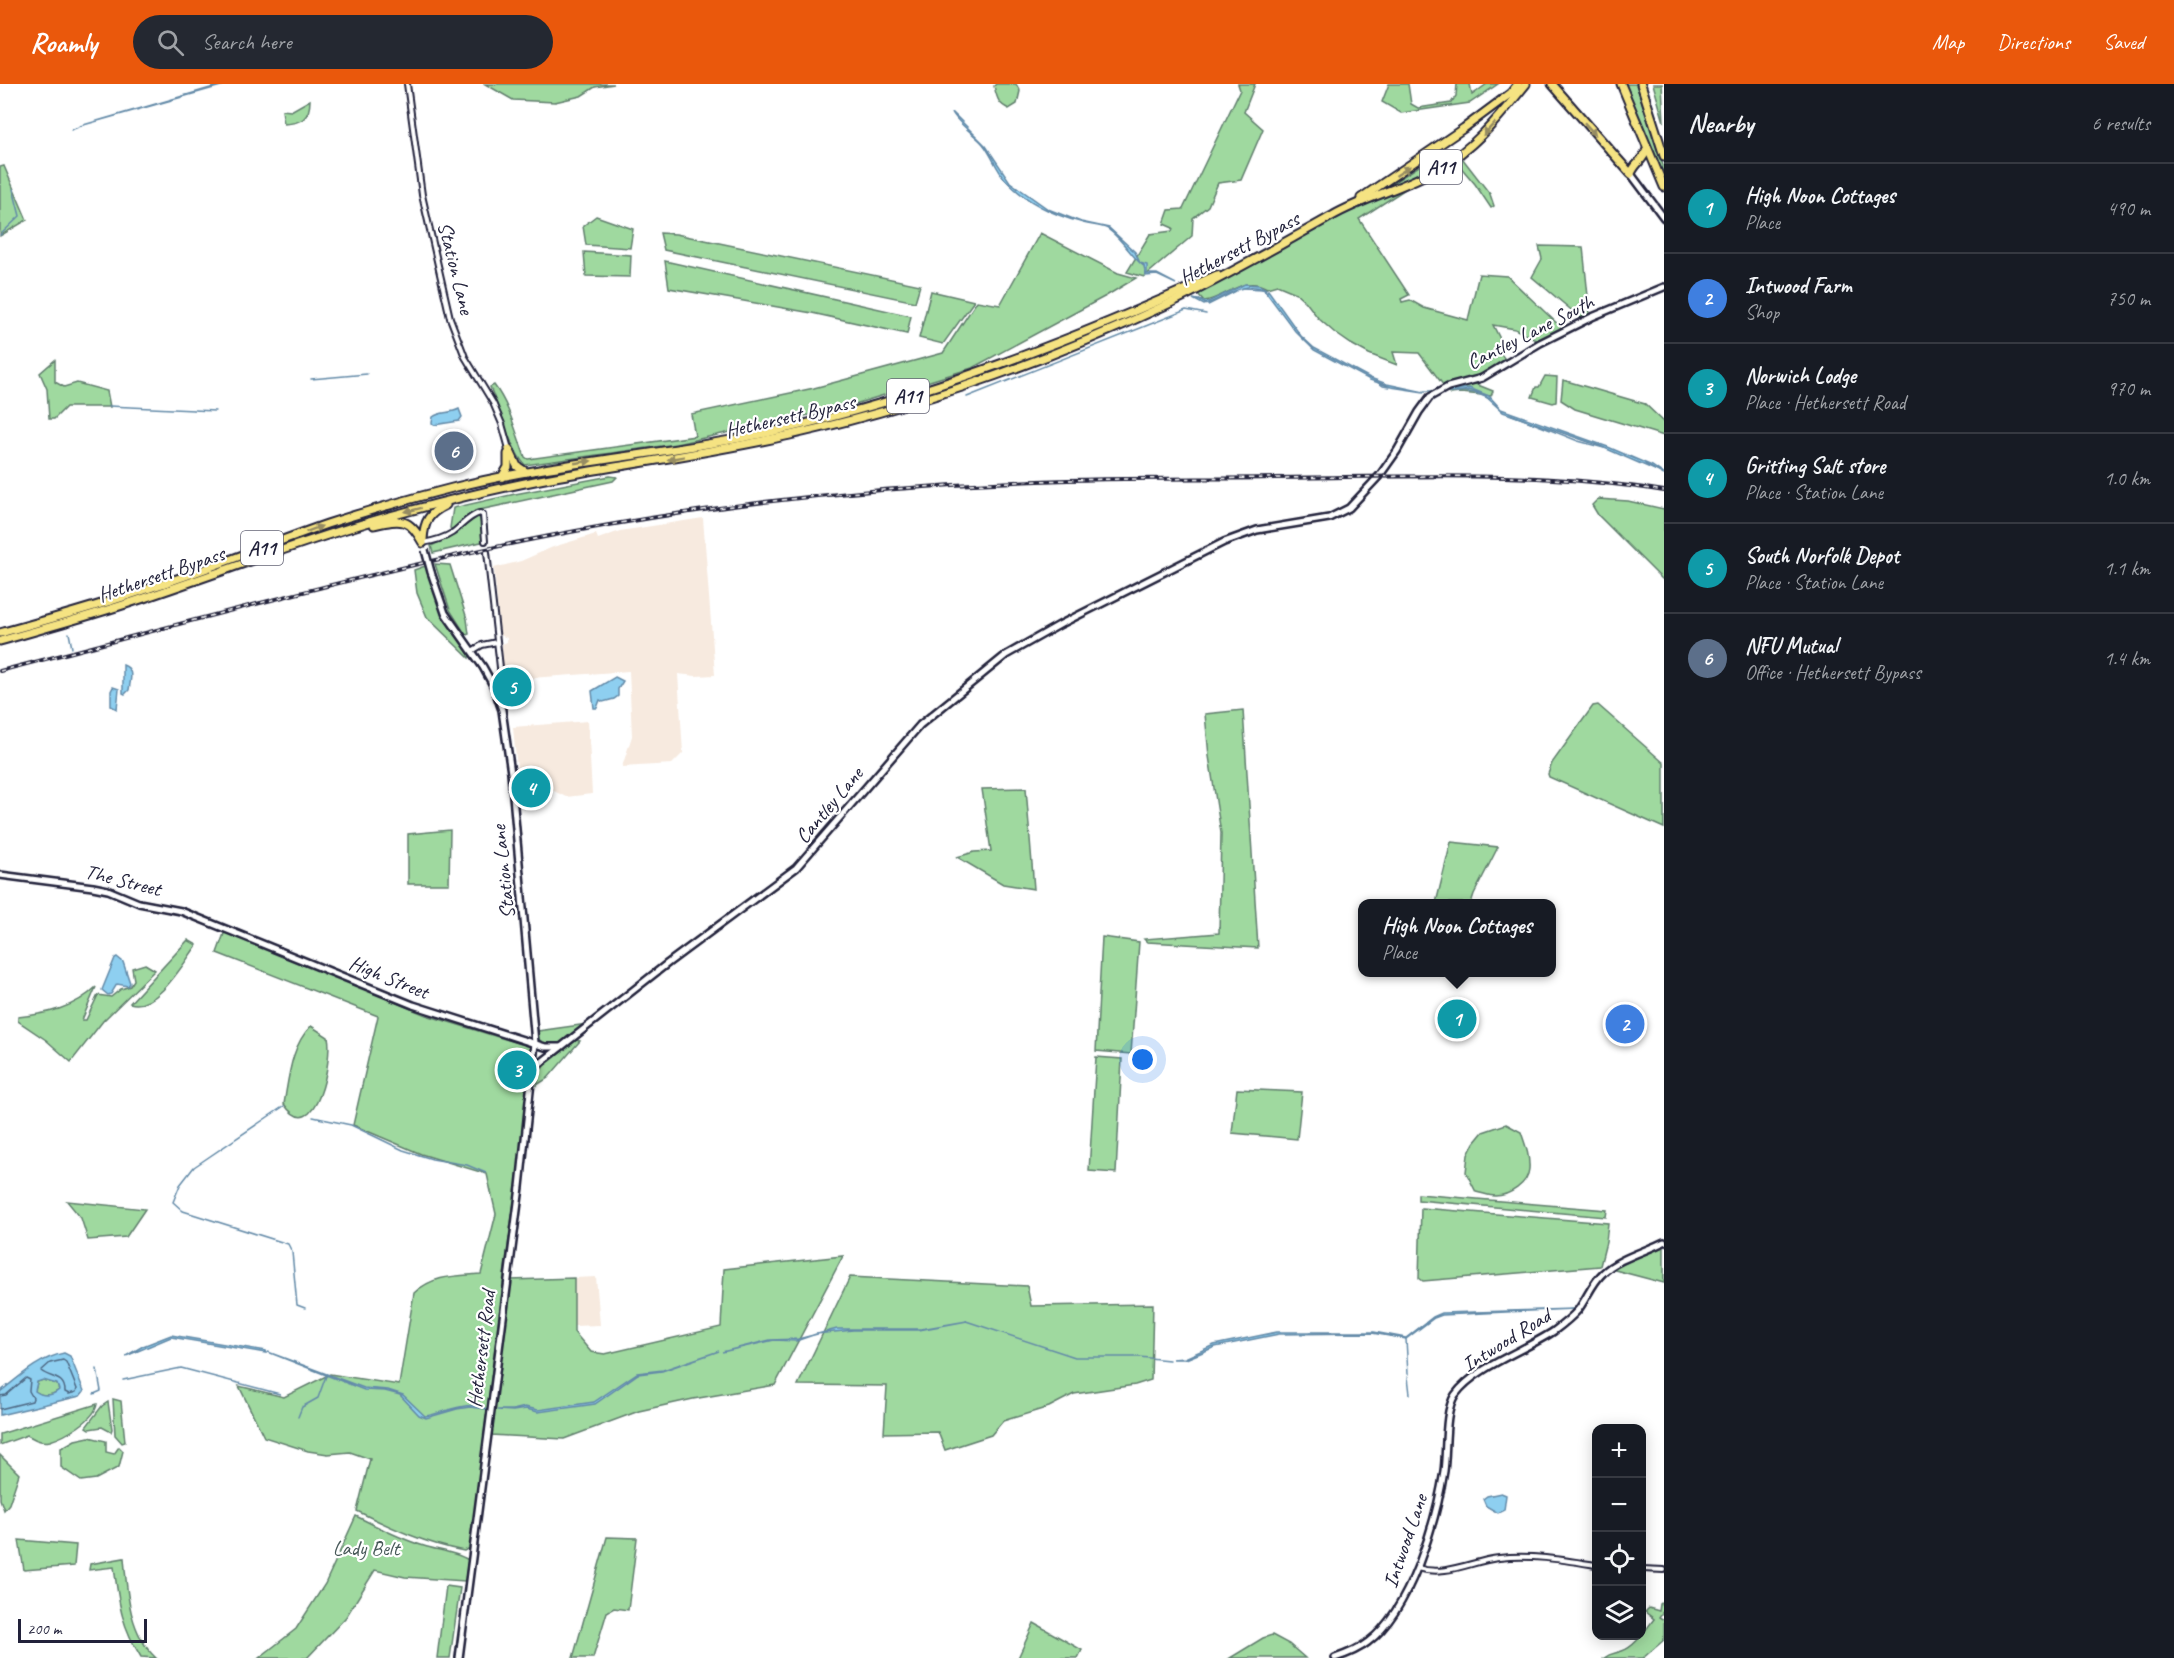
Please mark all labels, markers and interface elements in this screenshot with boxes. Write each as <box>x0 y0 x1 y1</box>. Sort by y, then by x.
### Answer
search box <box>133 15 553 69</box>
text: Roamly <box>30 25 97 60</box>
icon: search <box>154 26 187 59</box>
text: Search here <box>202 28 292 56</box>
text: Map <box>1932 29 1964 55</box>
text: Directions <box>1997 29 2070 55</box>
text: Saved <box>2103 29 2144 55</box>
text: Nearby <box>1688 107 1753 140</box>
text: 6 results <box>2091 111 2150 136</box>
one-way arrow <box>1583 121 1597 136</box>
one-way arrow <box>1482 122 1496 137</box>
road number: A11 <box>1420 150 1462 184</box>
one-way arrow <box>1394 165 1410 177</box>
text: High Noon Cottages <box>1745 182 1895 210</box>
text: 1 <box>1703 196 1712 221</box>
text: 490 m <box>2107 196 2150 221</box>
street label: Hethersett Bypass <box>1175 205 1305 290</box>
text: Place <box>1745 210 1780 235</box>
street label: Station Lane <box>432 219 480 318</box>
text: Intwood Farm <box>1745 272 1852 300</box>
text: 2 <box>1703 286 1712 311</box>
text: 750 m <box>2107 286 2150 311</box>
street label: Cantley Lane South <box>1462 288 1599 375</box>
text: Shop <box>1745 300 1779 325</box>
text: Norwich Lodge <box>1745 362 1856 390</box>
text: 3 <box>1703 376 1712 401</box>
text: 970 m <box>2107 376 2150 401</box>
road number: A11 <box>887 379 929 413</box>
street label: Hethersett Bypass <box>723 388 859 444</box>
text: Place · Hethersett Road <box>1745 390 1906 415</box>
pin: 6 <box>434 428 474 473</box>
text: Gritting Salt store <box>1745 452 1885 480</box>
one-way arrow <box>666 454 685 463</box>
one-way arrow <box>574 457 593 467</box>
text: 4 <box>1703 466 1712 491</box>
text: 1.0 km <box>2104 466 2150 491</box>
text: Place · Station Lane <box>1745 480 1883 505</box>
one-way arrow <box>404 505 422 515</box>
one-way arrow <box>306 523 324 533</box>
road number: A11 <box>241 531 283 565</box>
street label: Hethersett Bypass <box>94 540 229 608</box>
text: South Norfolk Depot <box>1745 542 1899 570</box>
text: 5 <box>1703 556 1712 581</box>
text: 1.1 km <box>2104 556 2150 581</box>
text: Place · Station Lane <box>1745 570 1883 595</box>
text: NFU Mutual <box>1745 632 1838 660</box>
text: 6 <box>1703 646 1712 671</box>
text: 1.4 km <box>2104 646 2150 671</box>
text: Office · Hethersett Bypass <box>1745 660 1921 685</box>
pin: 5 <box>492 664 532 710</box>
street label: Cantley Lane <box>789 760 870 849</box>
pin: 4 <box>512 766 550 810</box>
street label: Station Lane <box>485 823 521 920</box>
street label: The Street <box>82 858 165 902</box>
popup <box>1358 899 1556 977</box>
text: High Noon Cottages <box>1382 912 1532 940</box>
text: Place <box>1382 940 1417 965</box>
street label: High Street <box>345 949 434 1005</box>
pin: 1 <box>1438 996 1476 1042</box>
pin: 2 <box>1606 1002 1644 1046</box>
your location <box>1128 1045 1157 1074</box>
pin: 3 <box>498 1048 536 1092</box>
street label: Hethersett Road <box>461 1285 502 1409</box>
street label: Intwood Road <box>1457 1301 1558 1377</box>
map controls <box>1592 1424 1646 1640</box>
button: + <box>1592 1424 1646 1478</box>
button: − <box>1592 1478 1646 1532</box>
street label: Intwood Lane <box>1377 1489 1434 1591</box>
button: locate <box>1592 1532 1646 1586</box>
park label: Lady Belt <box>333 1535 401 1561</box>
button: layers <box>1592 1586 1646 1640</box>
scale bar <box>18 1616 147 1644</box>
text: 200 m <box>27 1619 61 1639</box>

